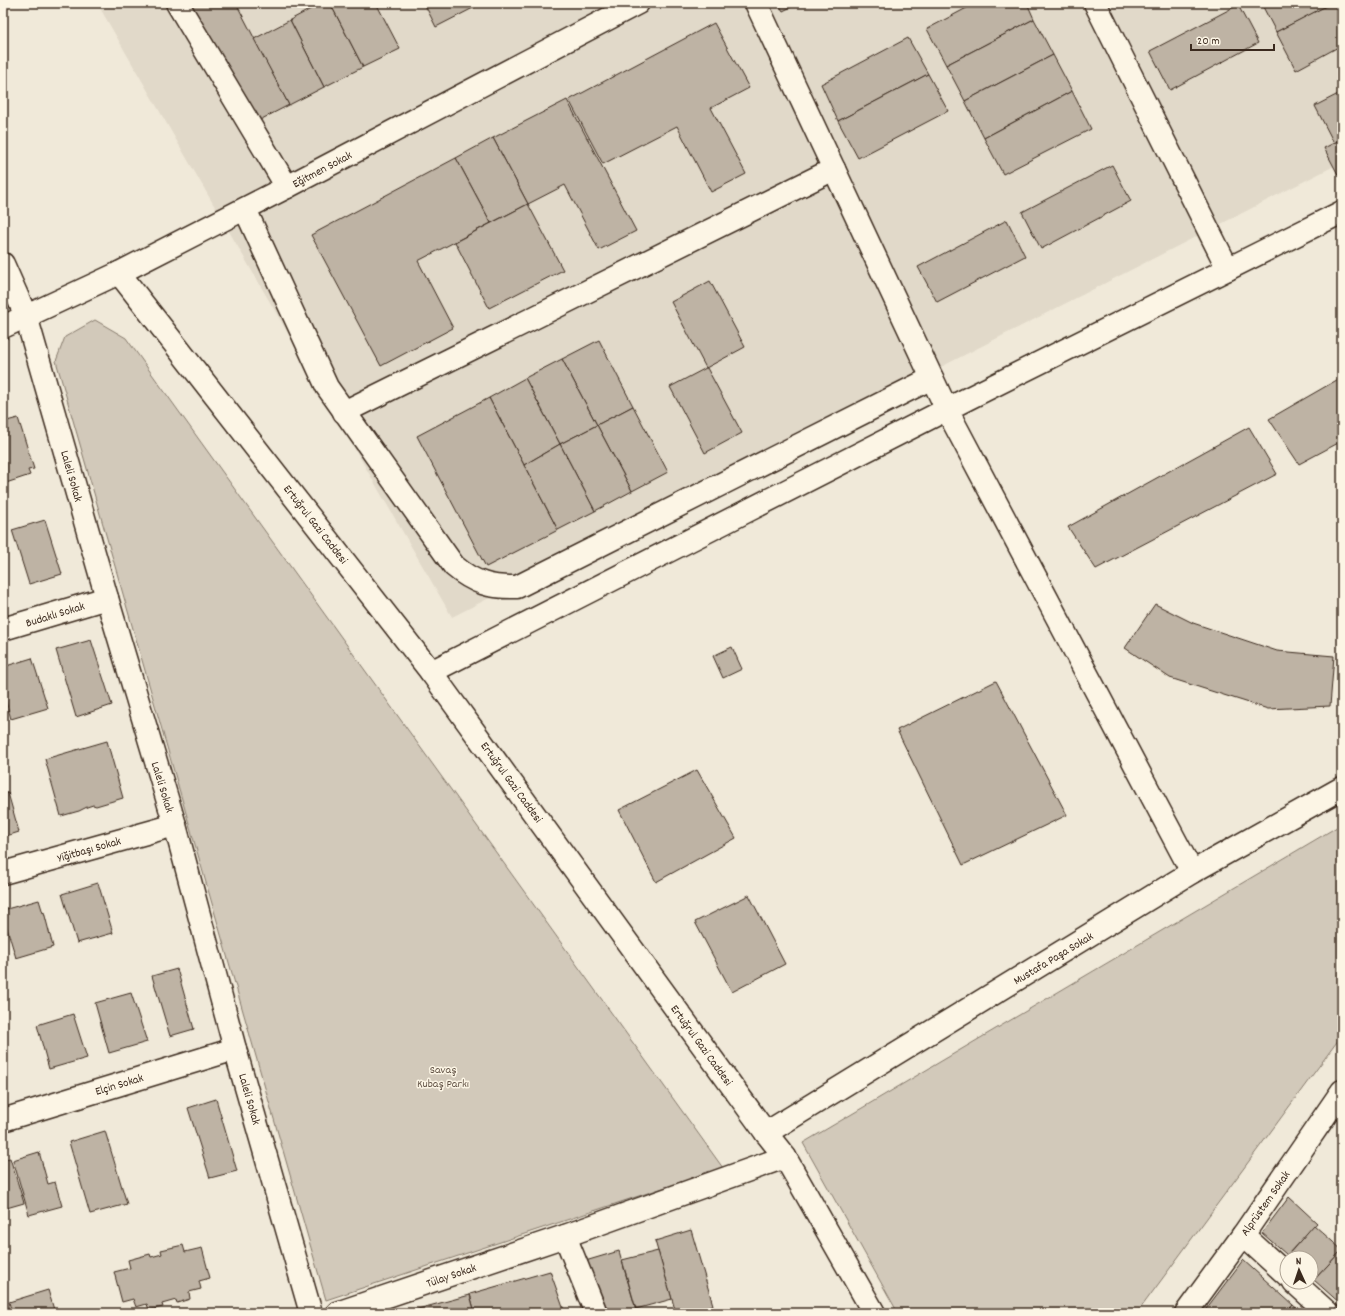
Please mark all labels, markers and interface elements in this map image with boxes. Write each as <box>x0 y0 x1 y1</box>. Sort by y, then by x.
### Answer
scale bar <box>1191 26 1274 52</box>
text: 20 m <box>1197 33 1220 50</box>
street label: Eğitmen Sokak <box>290 147 356 193</box>
street label: Laleli Sokak <box>55 449 86 504</box>
street label: Ertuğrul Gazi Caddesi <box>278 482 351 568</box>
street label: Budaklı Sokak <box>24 598 87 632</box>
street label: Ertuğrul Gazi Caddesi <box>476 739 546 827</box>
street label: Laleli Sokak <box>146 760 177 815</box>
street label: Yiğitbaşı Sokak <box>56 833 123 868</box>
street label: Mustafa Paşa Sokak <box>1011 929 1097 990</box>
street label: Ertuğrul Gazi Caddesi <box>666 1002 736 1090</box>
park label: Savaş Kubaş Parkı <box>417 1062 469 1093</box>
street label: Elçin Sokak <box>93 1070 146 1101</box>
street label: Laleli Sokak <box>233 1072 264 1127</box>
street label: Alprüstem Sokak <box>1237 1168 1295 1240</box>
north arrow <box>1279 1250 1319 1290</box>
text: N <box>1295 1254 1302 1270</box>
street label: Tülay Sokak <box>424 1260 479 1293</box>

